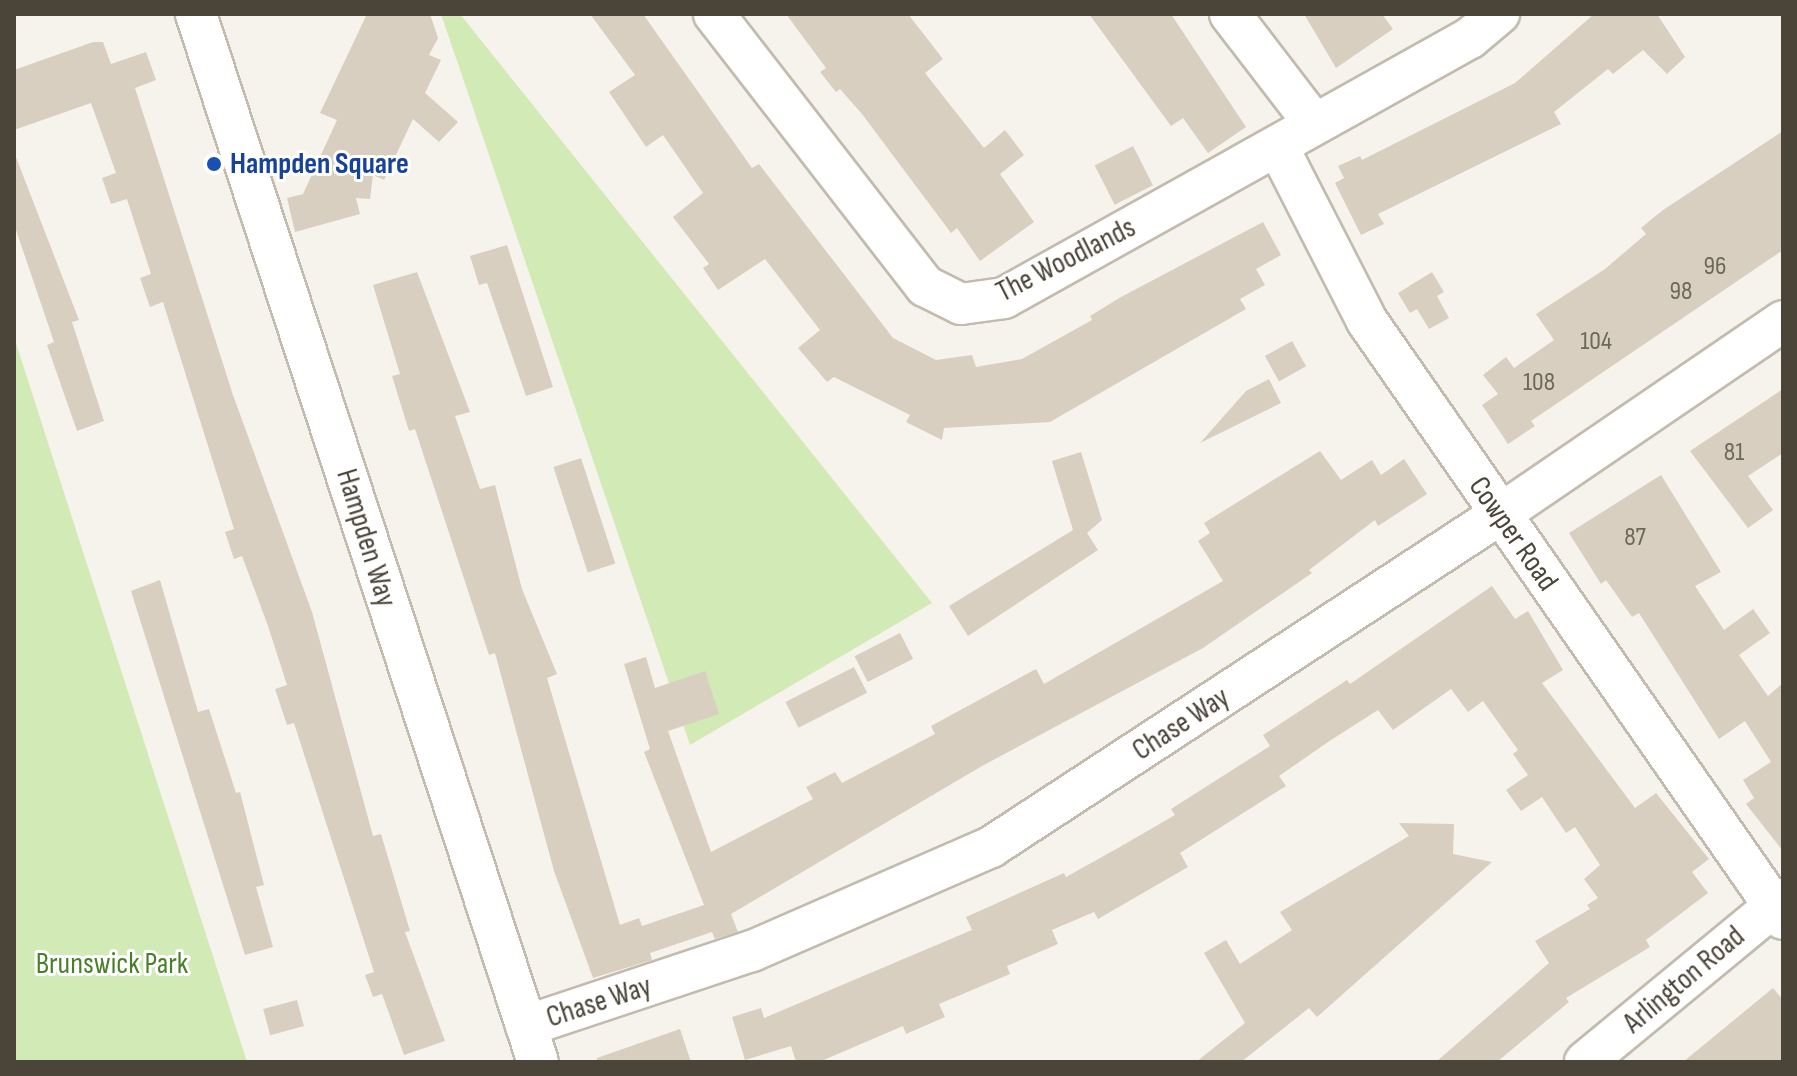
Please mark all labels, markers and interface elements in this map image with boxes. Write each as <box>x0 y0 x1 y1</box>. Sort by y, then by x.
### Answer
place label: Hampden Square <box>230 146 409 182</box>
marker: Hampden Square <box>205 155 223 173</box>
street label: The Woodlands <box>990 210 1142 310</box>
house number: 96 <box>1704 251 1726 283</box>
house number: 98 <box>1670 276 1692 308</box>
house number: 104 <box>1580 326 1612 358</box>
house number: 108 <box>1523 367 1555 399</box>
house number: 81 <box>1724 437 1744 469</box>
street label: Hampden Way <box>328 465 404 611</box>
street label: Cowper Road <box>1461 470 1565 598</box>
house number: 87 <box>1624 522 1646 554</box>
street label: Chase Way <box>1126 679 1236 769</box>
street label: Arlington Road <box>1616 919 1752 1041</box>
park label: Brunswick Park <box>36 946 188 982</box>
street label: Chase Way <box>542 968 656 1036</box>

